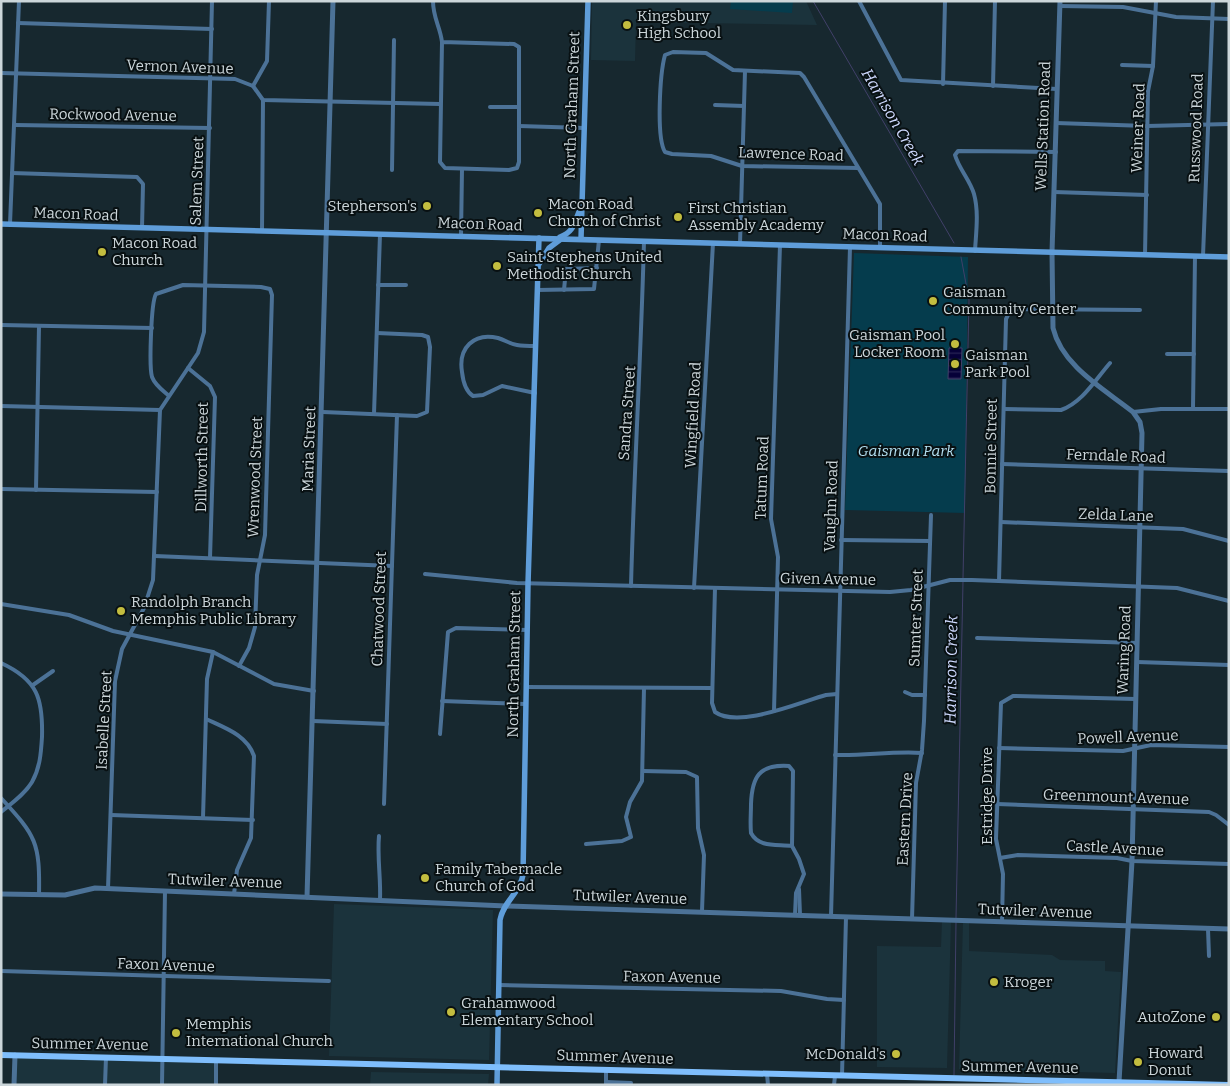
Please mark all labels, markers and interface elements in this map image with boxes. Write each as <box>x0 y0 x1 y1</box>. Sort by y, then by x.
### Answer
place label: Kingsbury High School <box>637 7 721 42</box>
marker: Kingsbury High School <box>621 19 633 31</box>
street label: North Graham Street <box>560 31 584 179</box>
street label: Vernon Avenue <box>126 56 234 78</box>
street label: Wells Station Road <box>1032 61 1054 191</box>
water label: Harrison Creek <box>858 65 929 169</box>
street label: Russwood Road <box>1185 73 1207 183</box>
street label: Weiner Road <box>1127 83 1149 173</box>
street label: Rockwood Avenue <box>49 105 177 125</box>
street label: Salem Street <box>186 136 208 226</box>
street label: Lawrence Road <box>738 143 844 165</box>
place label: Macon Road Church of Christ <box>548 195 661 230</box>
place label: Stepherson's <box>327 197 417 215</box>
place label: First Christian Assembly Academy <box>688 199 824 234</box>
marker: Stepherson's <box>421 200 433 212</box>
street label: Macon Road <box>33 204 119 224</box>
marker: Macon Road Church of Christ <box>532 207 544 219</box>
marker: First Christian Assembly Academy <box>672 211 684 223</box>
street label: Macon Road <box>437 214 523 234</box>
street label: Macon Road <box>842 225 928 245</box>
place label: Macon Road Church <box>112 234 197 269</box>
marker: Macon Road Church <box>96 246 108 258</box>
place label: Saint Stephens United Methodist Church <box>507 248 662 283</box>
marker: Saint Stephens United Methodist Church <box>491 260 503 272</box>
place label: Gaisman Community Center <box>943 283 1076 318</box>
marker: Gaisman Community Center <box>927 295 939 307</box>
place label: Gaisman Pool Locker Room <box>849 326 946 361</box>
marker: Gaisman Pool Locker Room <box>949 338 961 350</box>
place label: Gaisman Park Pool <box>965 346 1030 381</box>
marker: Gaisman Park Pool <box>949 358 961 370</box>
street label: Wingfield Road <box>681 361 705 469</box>
street label: Sandra Street <box>615 364 639 461</box>
street label: Bonnie Street <box>981 398 1001 494</box>
street label: Dillworth Street <box>192 401 212 512</box>
street label: Maria Street <box>299 405 320 492</box>
street label: Wrenwood Street <box>244 415 266 538</box>
street label: Tatum Road <box>752 436 772 520</box>
park label: Gaisman Park <box>858 442 955 460</box>
street label: Ferndale Road <box>1066 445 1166 467</box>
street label: Vaughn Road <box>820 460 842 552</box>
street label: Zelda Lane <box>1078 505 1154 525</box>
street label: Chatwood Street <box>368 551 390 667</box>
street label: Sumter Street <box>905 568 927 667</box>
street label: Given Avenue <box>780 569 876 589</box>
street label: North Graham Street <box>504 590 524 738</box>
place label: Randolph Branch Memphis Public Library <box>131 593 296 628</box>
marker: Randolph Branch Memphis Public Library <box>115 605 127 617</box>
street label: Waring Road <box>1113 605 1135 695</box>
water label: Harrison Creek <box>941 615 961 725</box>
street label: Isabelle Street <box>92 669 116 770</box>
street label: Powell Avenue <box>1077 726 1179 748</box>
street label: Estridge Drive <box>978 747 996 845</box>
street label: Eastern Drive <box>894 772 916 866</box>
street label: Greenmount Avenue <box>1043 785 1189 809</box>
street label: Castle Avenue <box>1065 836 1165 860</box>
place label: Family Tabernacle Church of God <box>435 860 562 895</box>
street label: Tutwiler Avenue <box>168 870 282 892</box>
marker: Family Tabernacle Church of God <box>419 872 431 884</box>
street label: Tutwiler Avenue <box>573 886 687 908</box>
street label: Tutwiler Avenue <box>978 900 1092 922</box>
street label: Faxon Avenue <box>117 954 215 976</box>
street label: Faxon Avenue <box>623 967 721 987</box>
place label: Kroger <box>1004 973 1053 991</box>
marker: Kroger <box>988 976 1000 988</box>
place label: Grahamwood Elementary School <box>461 994 593 1029</box>
marker: Grahamwood Elementary School <box>445 1006 457 1018</box>
place label: AutoZone <box>1137 1008 1206 1026</box>
marker: AutoZone <box>1210 1011 1222 1023</box>
place label: Memphis International Church <box>186 1015 333 1050</box>
marker: Memphis International Church <box>170 1027 182 1039</box>
street label: Summer Avenue <box>31 1034 149 1054</box>
place label: Howard Donut <box>1148 1044 1203 1079</box>
place label: McDonald's <box>805 1045 886 1063</box>
street label: Summer Avenue <box>556 1046 674 1068</box>
marker: McDonald's <box>890 1048 902 1060</box>
marker: Howard Donut <box>1132 1056 1144 1068</box>
street label: Summer Avenue <box>961 1057 1079 1077</box>

